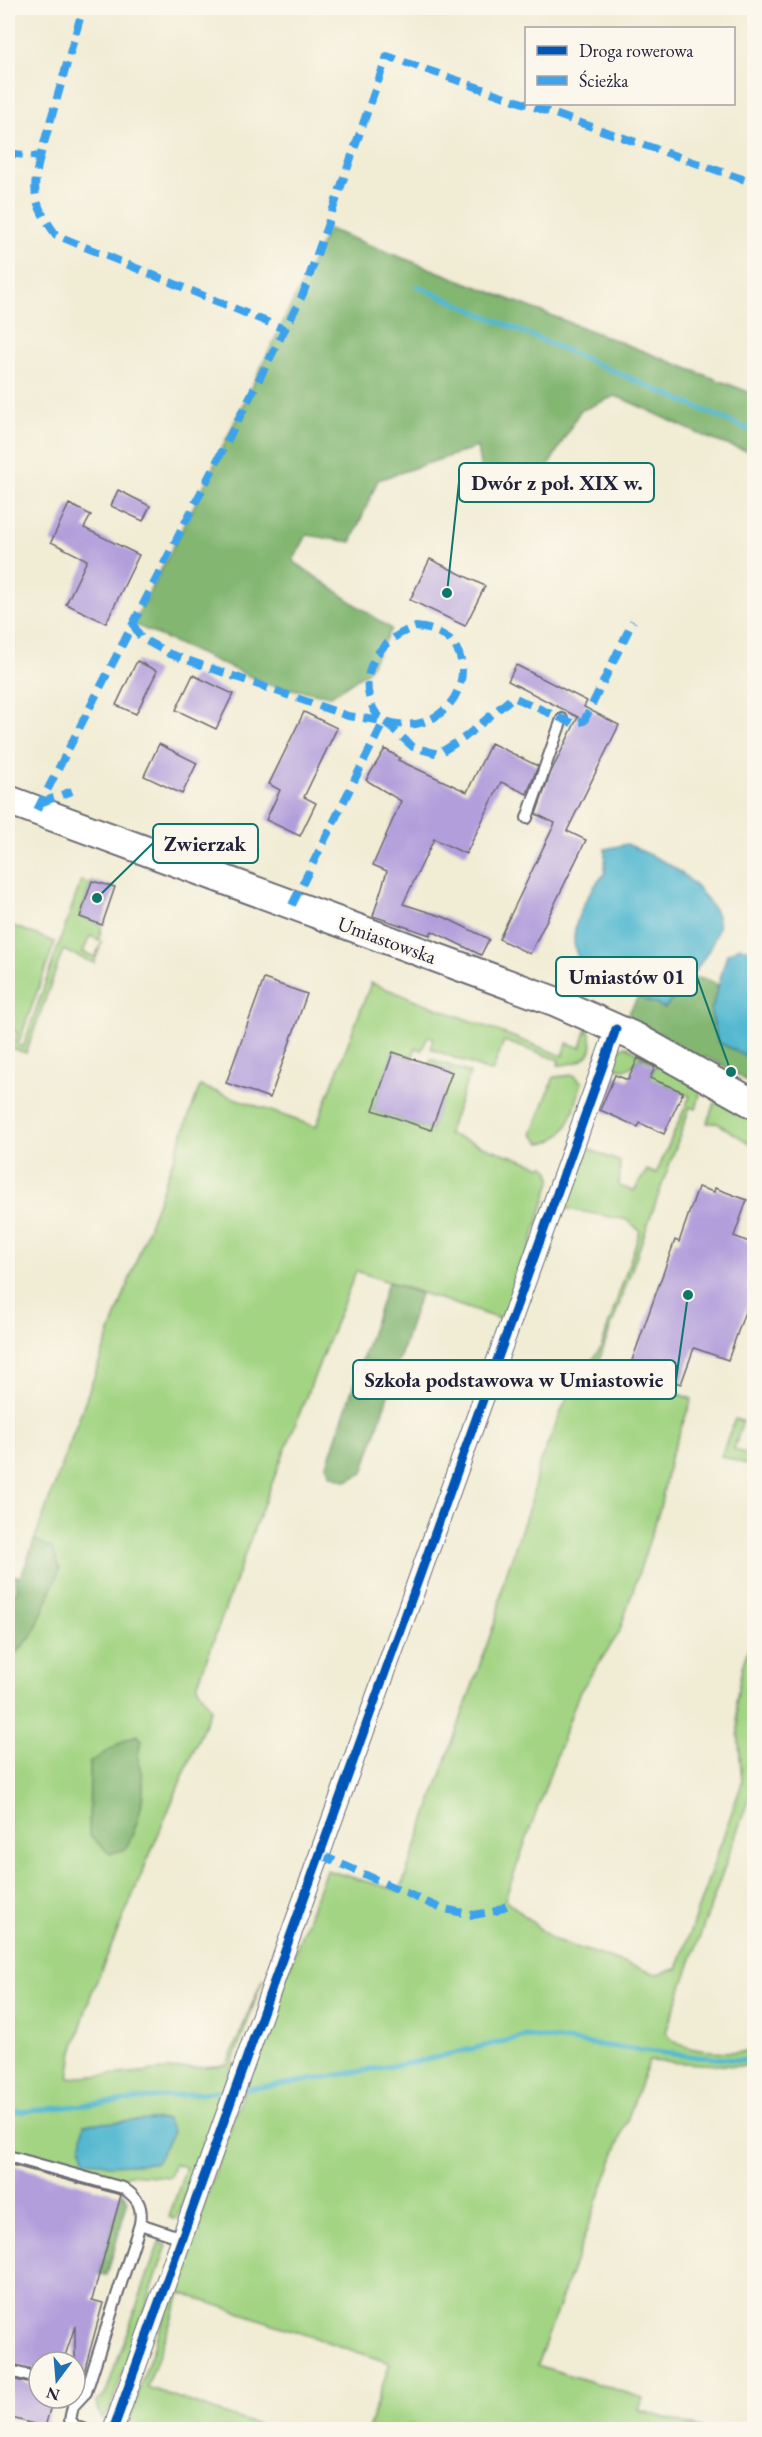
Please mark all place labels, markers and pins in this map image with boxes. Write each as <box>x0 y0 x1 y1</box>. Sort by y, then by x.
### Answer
callout: Dwór z poł. XIX w. <box>459 463 654 502</box>
callout: Zwierzak <box>153 824 258 863</box>
callout: Umiastów 01 <box>556 957 697 996</box>
callout: Szkoła podstawowa w Umiastowie <box>353 1360 676 1399</box>

